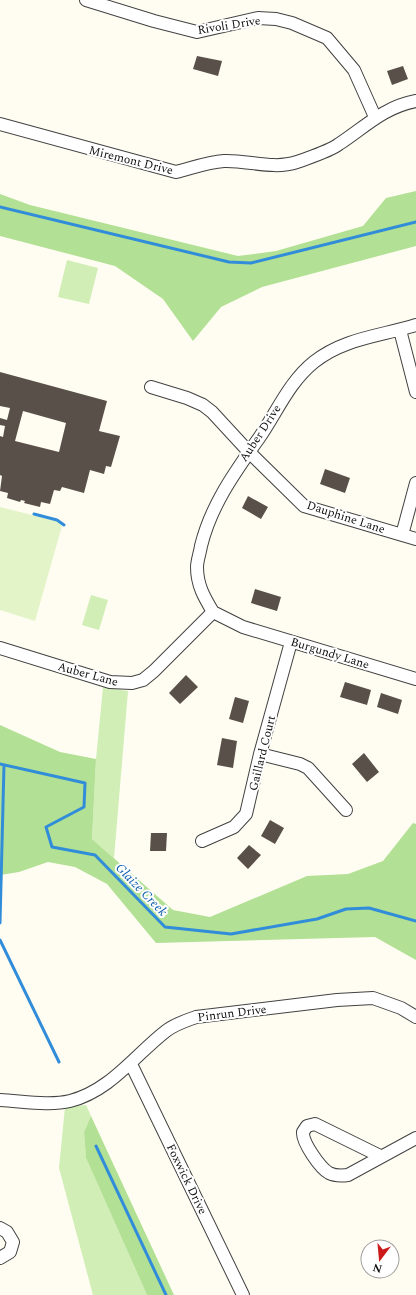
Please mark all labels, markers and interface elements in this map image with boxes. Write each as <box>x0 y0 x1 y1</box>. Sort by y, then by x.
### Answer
street label: Rivoli Drive <box>196 11 262 40</box>
street label: Miremont Drive <box>87 141 175 180</box>
street label: Auber Drive <box>235 401 286 466</box>
street label: Dauphine Lane <box>304 496 388 539</box>
street label: Burgundy Lane <box>288 632 372 675</box>
street label: Auber Lane <box>55 657 120 692</box>
street label: Gaillard Court <box>244 713 281 793</box>
water label: Glaize Creek <box>111 858 172 921</box>
street label: Pinrun Drive <box>197 1000 268 1027</box>
street label: Foxwick Drive <box>161 1140 212 1218</box>
north arrow <box>360 1239 400 1279</box>
text: N <box>371 1259 384 1278</box>

